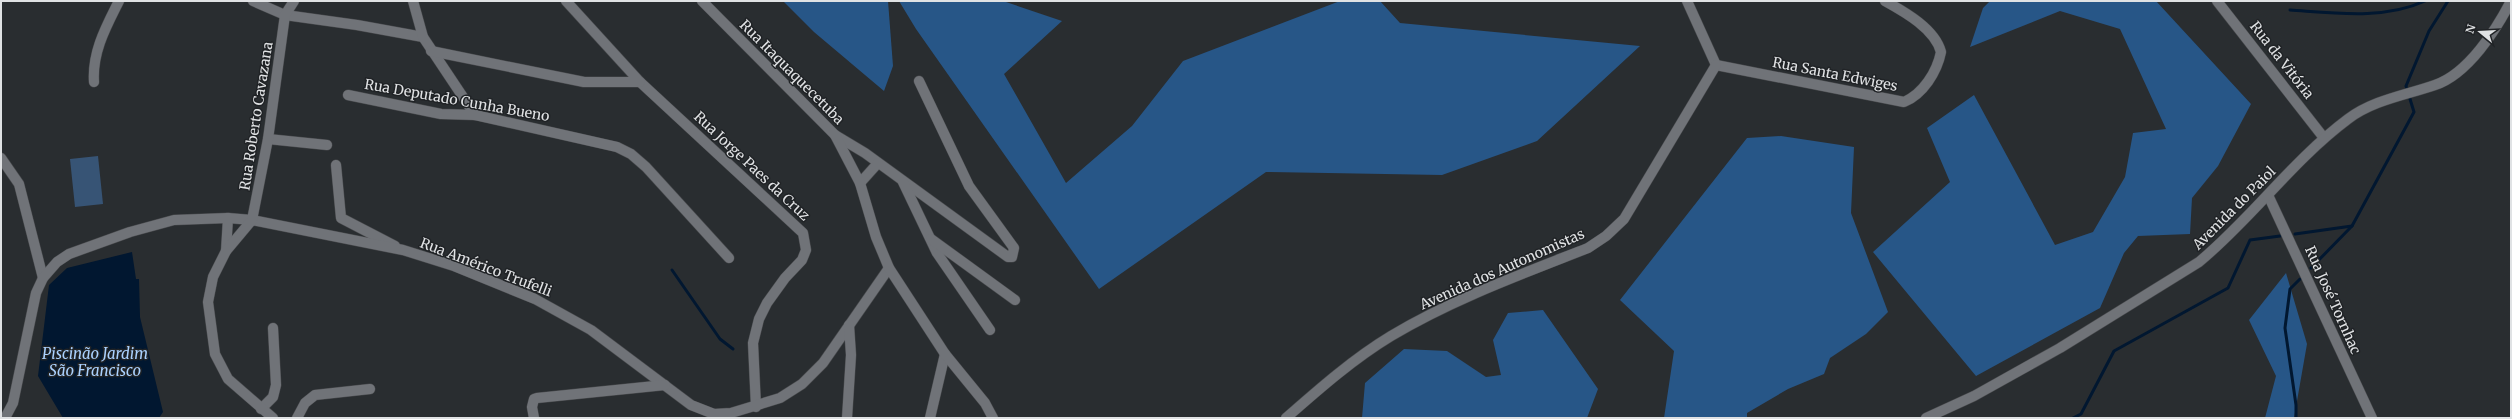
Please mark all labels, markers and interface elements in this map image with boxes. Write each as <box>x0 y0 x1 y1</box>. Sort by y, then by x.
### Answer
north arrow <box>2460 12 2500 52</box>
street label: Rua Itaquaquecetuba <box>736 16 848 128</box>
street label: Rua da Vitória <box>2246 18 2318 103</box>
text: N <box>2462 22 2479 35</box>
street label: Rua Roberto Cavazana <box>235 40 277 192</box>
street label: Rua Santa Edwiges <box>1771 53 1899 95</box>
street label: Rua Deputado Cunha Bueno <box>363 75 551 125</box>
street label: Rua Jorge Paes da Cruz <box>690 108 814 225</box>
street label: Avenida do Paiol <box>2188 162 2280 254</box>
street label: Avenida dos Autonomistas <box>1416 224 1587 314</box>
street label: Rua Américo Trufelli <box>418 234 555 301</box>
street label: Rua José Tornhac <box>2301 243 2365 357</box>
water label: Piscinão Jardim São Francisco <box>42 344 148 380</box>

